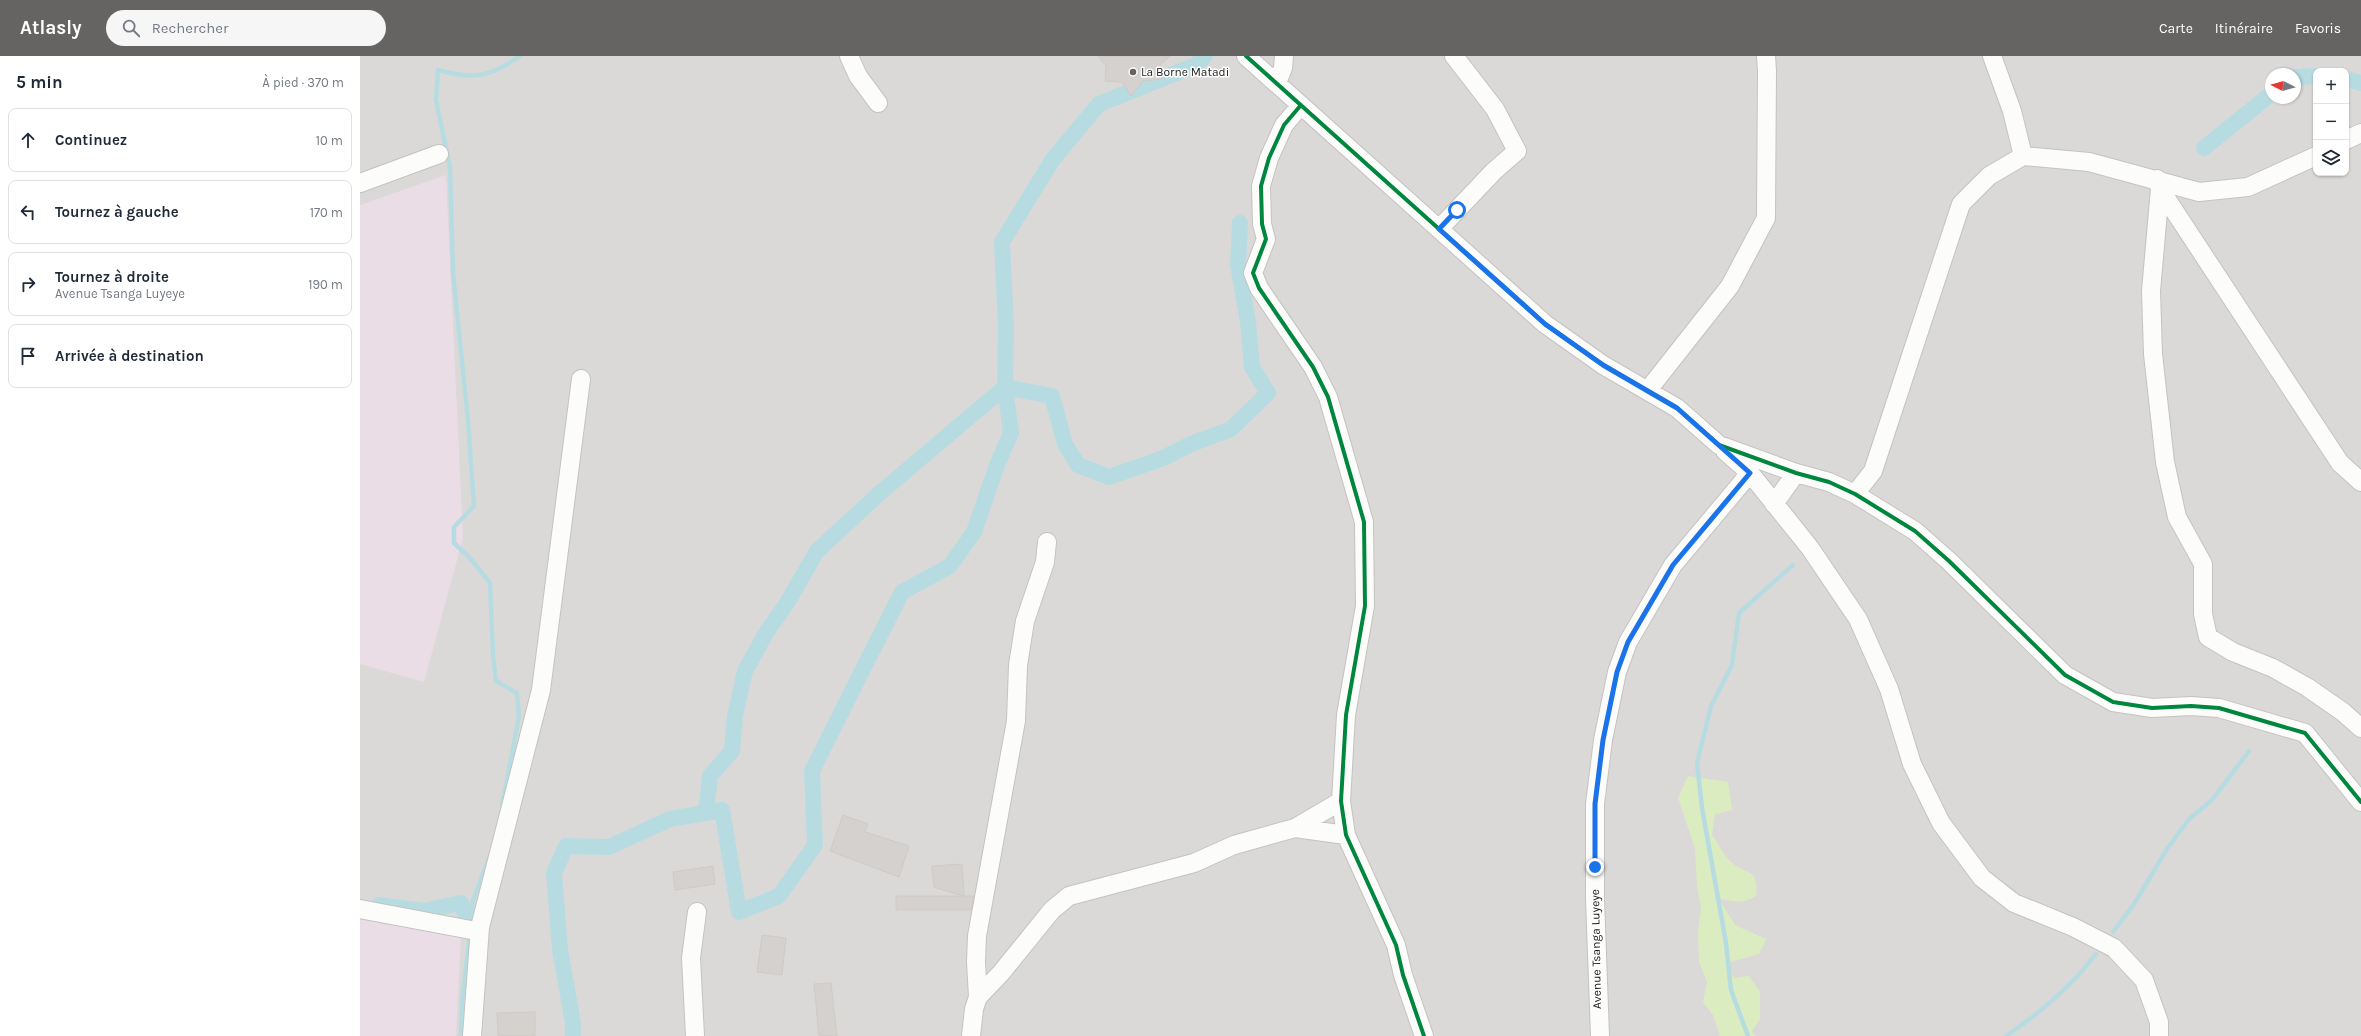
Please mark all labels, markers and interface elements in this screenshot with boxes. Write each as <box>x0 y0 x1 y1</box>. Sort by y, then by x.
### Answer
search box <box>106 10 386 46</box>
text: Atlasly <box>20 17 82 39</box>
icon: search <box>120 17 142 39</box>
text: Rechercher <box>152 19 228 37</box>
text: Carte <box>2159 20 2193 37</box>
text: Itinéraire <box>2215 20 2273 37</box>
text: Favoris <box>2295 20 2341 37</box>
place label: La Borne Matadi <box>1141 65 1229 79</box>
marker: La Borne Matadi <box>1128 67 1138 77</box>
north arrow <box>2265 68 2301 104</box>
map controls <box>2313 68 2349 176</box>
button: + <box>2313 68 2349 104</box>
text: 5 min <box>16 72 63 92</box>
text: À pied · 370 m <box>262 75 344 90</box>
button: − <box>2313 104 2349 140</box>
icon: ahead <box>17 129 39 151</box>
text: Continuez <box>55 131 127 149</box>
text: 10 m <box>316 133 343 148</box>
button: layers <box>2313 140 2349 176</box>
icon: left <box>17 201 39 223</box>
route start <box>1448 201 1466 219</box>
text: Tournez à gauche <box>55 203 179 221</box>
text: 170 m <box>310 205 343 220</box>
text: Tournez à droite <box>55 268 169 286</box>
icon: right <box>17 273 39 295</box>
text: 190 m <box>308 277 343 292</box>
text: Avenue Tsanga Luyeye <box>55 286 185 301</box>
icon: arrive <box>17 345 39 367</box>
text: Arrivée à destination <box>55 347 204 365</box>
route end <box>1586 858 1604 876</box>
street label: Avenue Tsanga Luyeye <box>1588 889 1604 1009</box>

